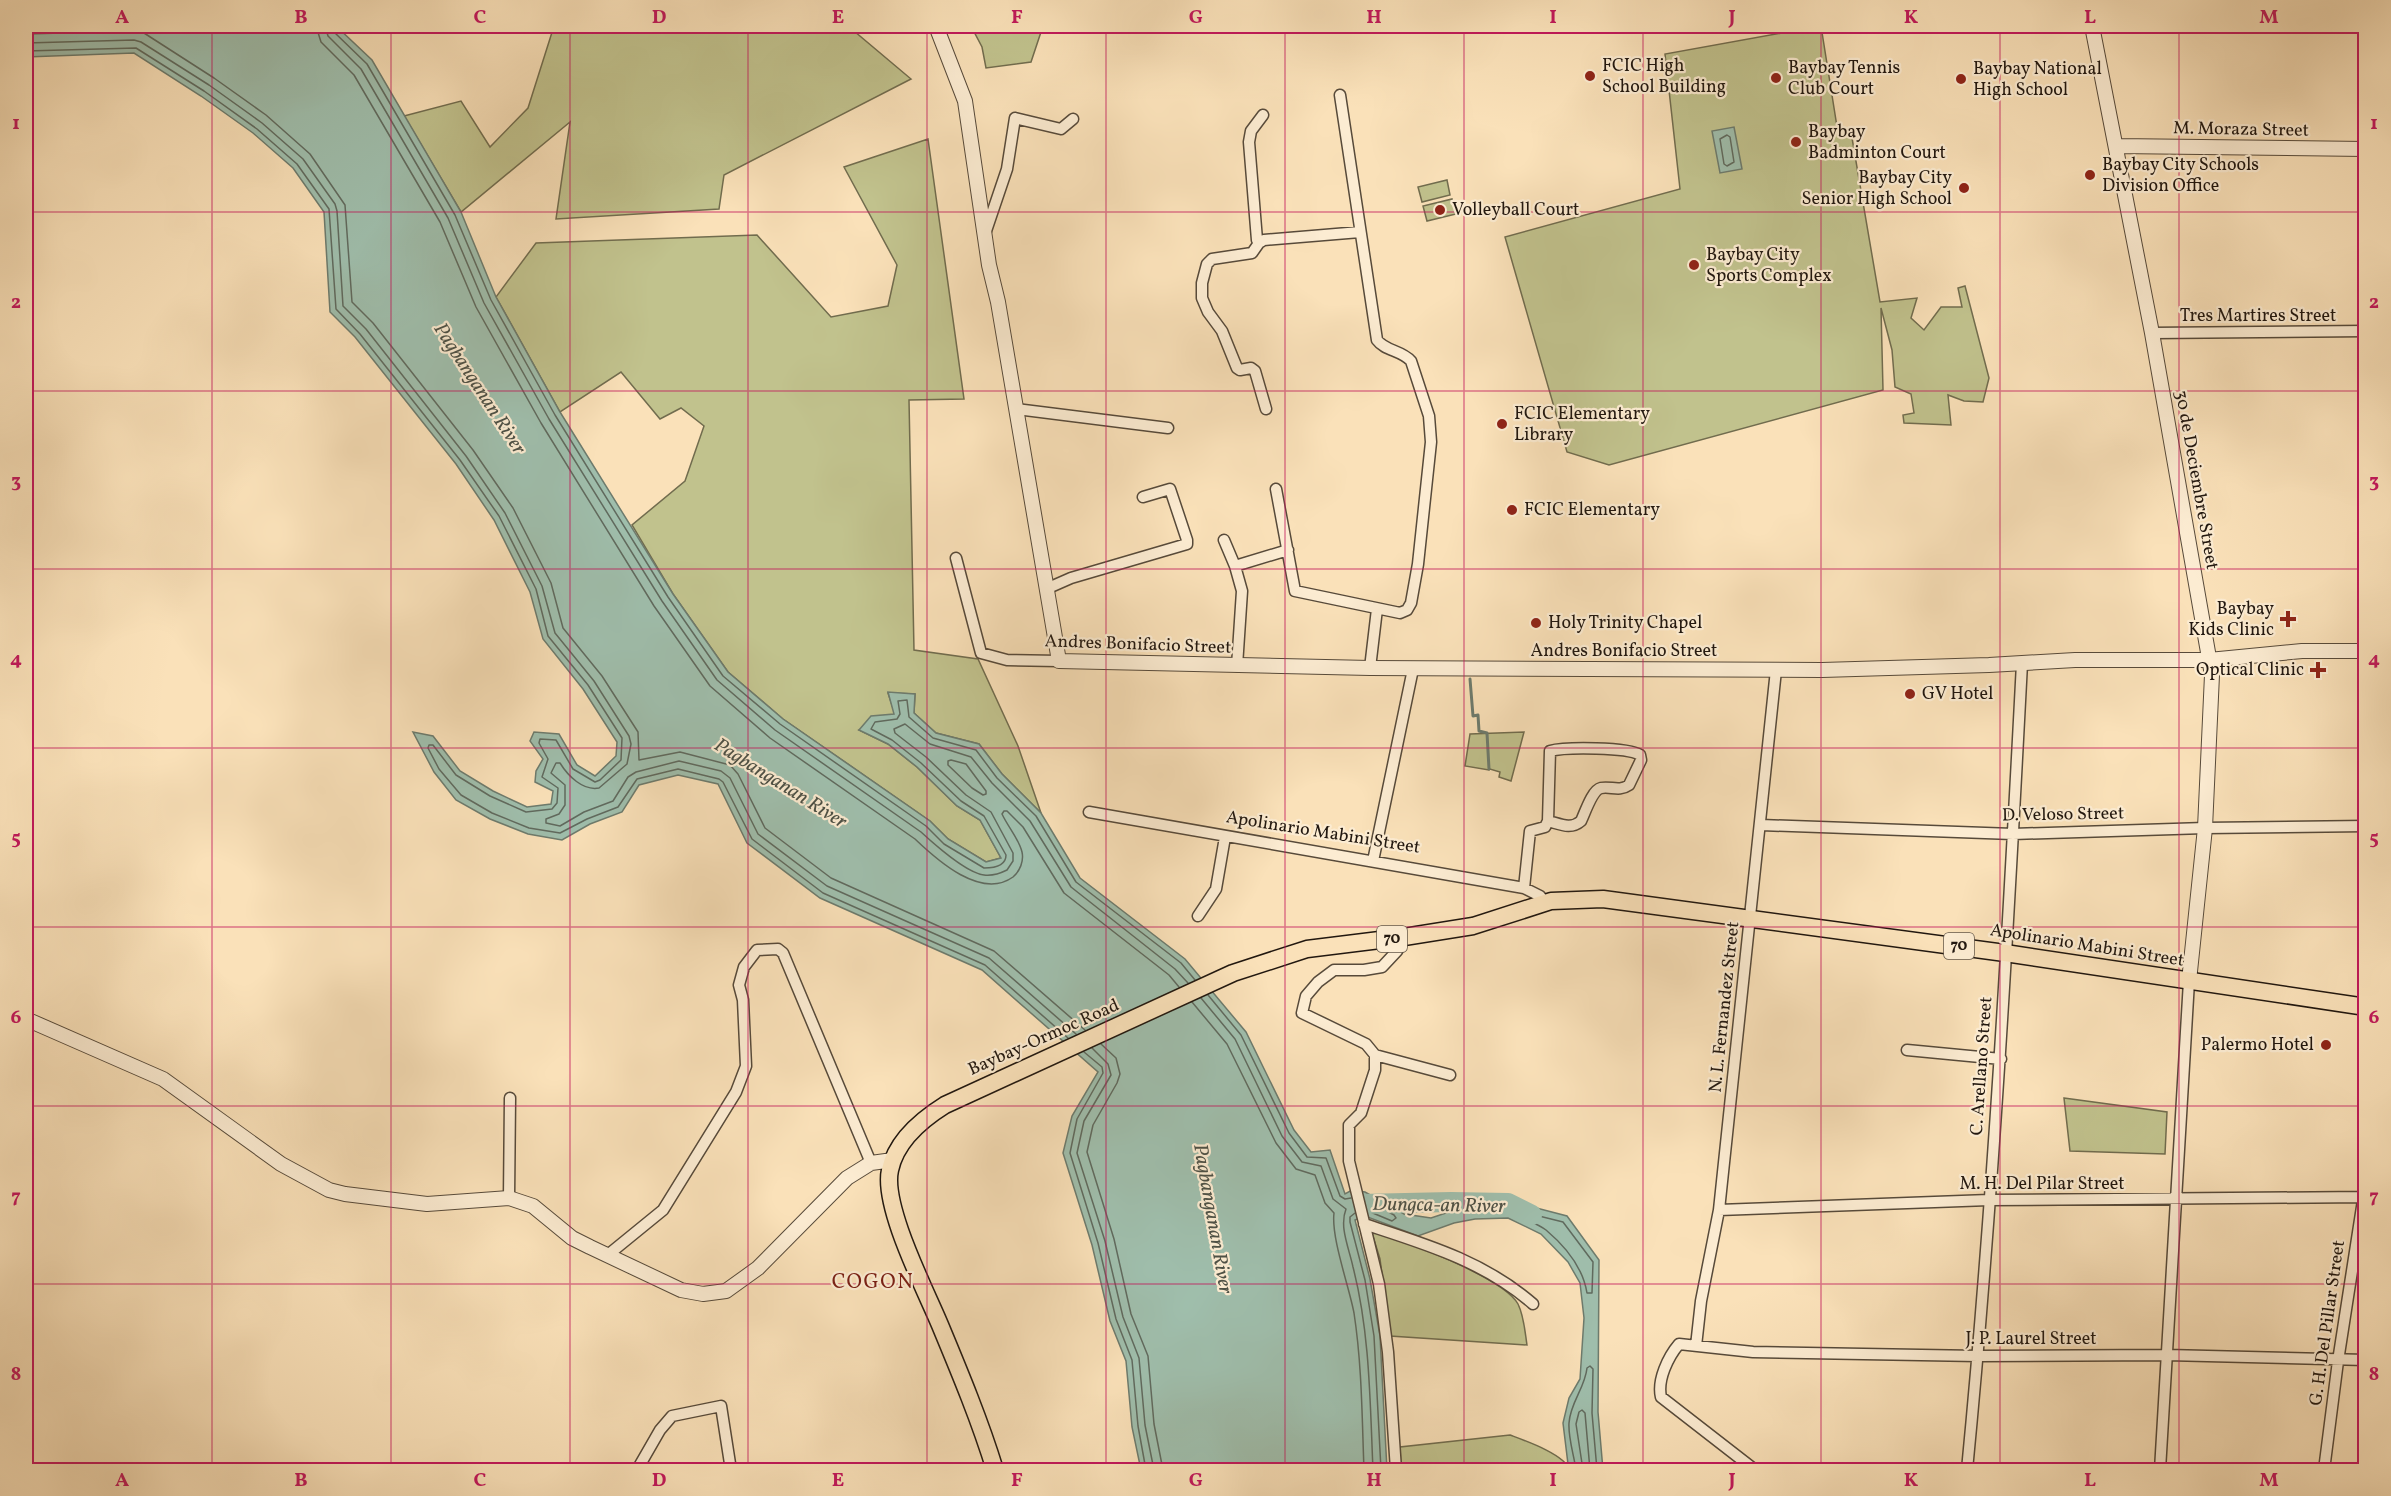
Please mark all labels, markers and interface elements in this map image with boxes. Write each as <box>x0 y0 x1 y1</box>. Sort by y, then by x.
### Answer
text: A <box>115 4 129 32</box>
text: B <box>294 4 308 32</box>
text: C <box>474 4 487 32</box>
text: D <box>652 4 666 32</box>
text: E <box>832 4 844 32</box>
text: F <box>1011 4 1023 32</box>
text: G <box>1189 4 1203 32</box>
text: H <box>1366 4 1382 32</box>
text: I <box>1549 4 1557 32</box>
text: J <box>1727 4 1736 32</box>
text: K <box>1904 4 1919 32</box>
text: L <box>2084 4 2096 32</box>
text: M <box>2259 4 2279 32</box>
place label: FCIC High School Building <box>1602 54 1726 100</box>
place label: Baybay Tennis Club Court <box>1788 56 1900 102</box>
place label: Baybay National High School <box>1973 57 2102 103</box>
marker: FCIC High School Building <box>1583 69 1597 83</box>
marker: Baybay Tennis Club Court <box>1769 71 1783 85</box>
marker: Baybay National High School <box>1954 72 1968 86</box>
text: 1 <box>12 110 20 138</box>
text: 1 <box>2370 110 2378 138</box>
street label: M. Moraza Street <box>2173 116 2309 144</box>
place label: Baybay Badminton Court <box>1808 120 1946 166</box>
marker: Baybay Badminton Court <box>1789 135 1803 149</box>
place label: Baybay City Schools Division Office <box>2102 153 2259 199</box>
place label: Baybay City Senior High School <box>1802 166 1952 212</box>
marker: Baybay City Schools Division Office <box>2083 168 2097 182</box>
marker: Baybay City Senior High School <box>1957 181 1971 195</box>
place label: Volleyball Court <box>1452 198 1579 223</box>
marker: Volleyball Court <box>1433 203 1447 217</box>
place label: Baybay City Sports Complex <box>1706 243 1832 289</box>
marker: Baybay City Sports Complex <box>1687 258 1701 272</box>
text: 2 <box>11 289 21 317</box>
text: 2 <box>2369 289 2379 317</box>
street label: Tres Martires Street <box>2180 304 2336 329</box>
water label: Pagbanganan River <box>426 318 532 461</box>
street label: 30 de Deciembre Street <box>2168 388 2224 572</box>
place label: FCIC Elementary Library <box>1514 402 1650 448</box>
marker: FCIC Elementary Library <box>1495 417 1509 431</box>
text: 3 <box>11 468 21 496</box>
text: 3 <box>2369 468 2379 496</box>
place label: FCIC Elementary <box>1524 498 1660 523</box>
marker: FCIC Elementary <box>1505 503 1519 517</box>
place label: Baybay Kids Clinic <box>2188 597 2274 643</box>
marker: Baybay Kids Clinic <box>2279 610 2297 628</box>
place label: Holy Trinity Chapel <box>1548 611 1702 636</box>
marker: Holy Trinity Chapel <box>1529 616 1543 630</box>
street label: Andres Bonifacio Street <box>1044 629 1232 661</box>
street label: Andres Bonifacio Street <box>1531 639 1717 664</box>
text: 4 <box>10 646 22 674</box>
text: 4 <box>2368 646 2380 674</box>
place label: Optical Clinic <box>2196 658 2304 683</box>
marker: Optical Clinic <box>2309 661 2327 679</box>
place label: GV Hotel <box>1922 682 1993 707</box>
marker: GV Hotel <box>1903 687 1917 701</box>
water label: Pagbanganan River <box>708 732 852 836</box>
street label: D. Veloso Street <box>2002 801 2124 829</box>
street label: Apolinario Mabini Street <box>1224 805 1422 861</box>
text: 5 <box>11 825 21 853</box>
text: 5 <box>2369 825 2379 853</box>
street label: Apolinario Mabini Street <box>1988 918 2186 974</box>
street label: N. L. Fernandez Street <box>1704 920 1746 1094</box>
road number: 70 <box>1377 926 1407 952</box>
road number: 70 <box>1944 933 1974 959</box>
street label: Baybay-Ormoc Road <box>964 993 1124 1083</box>
street label: C. Arellano Street <box>1965 996 1999 1136</box>
text: 6 <box>11 1004 22 1032</box>
text: 6 <box>2369 1004 2380 1032</box>
place label: Palermo Hotel <box>2201 1033 2314 1058</box>
marker: Palermo Hotel <box>2319 1038 2333 1052</box>
water label: Pagbanganan River <box>1185 1142 1239 1297</box>
street label: M. H. Del Pilar Street <box>1959 1172 2125 1197</box>
text: 7 <box>11 1183 21 1211</box>
text: 7 <box>2369 1183 2379 1211</box>
water label: Dungca-an River <box>1372 1191 1506 1221</box>
street label: G. H. Del Pillar Street <box>2304 1239 2352 1407</box>
district label: COGON <box>832 1268 914 1297</box>
street label: J. P. Laurel Street <box>1965 1327 2097 1352</box>
text: 8 <box>11 1361 21 1389</box>
text: 8 <box>2369 1361 2379 1389</box>
text: A <box>115 1467 129 1495</box>
text: B <box>294 1467 308 1495</box>
text: C <box>474 1467 487 1495</box>
text: D <box>652 1467 666 1495</box>
text: E <box>832 1467 844 1495</box>
text: F <box>1011 1467 1023 1495</box>
text: G <box>1189 1467 1203 1495</box>
text: H <box>1366 1467 1382 1495</box>
text: I <box>1549 1467 1557 1495</box>
text: J <box>1727 1467 1736 1495</box>
text: K <box>1904 1467 1919 1495</box>
text: L <box>2084 1467 2096 1495</box>
text: M <box>2259 1467 2279 1495</box>

